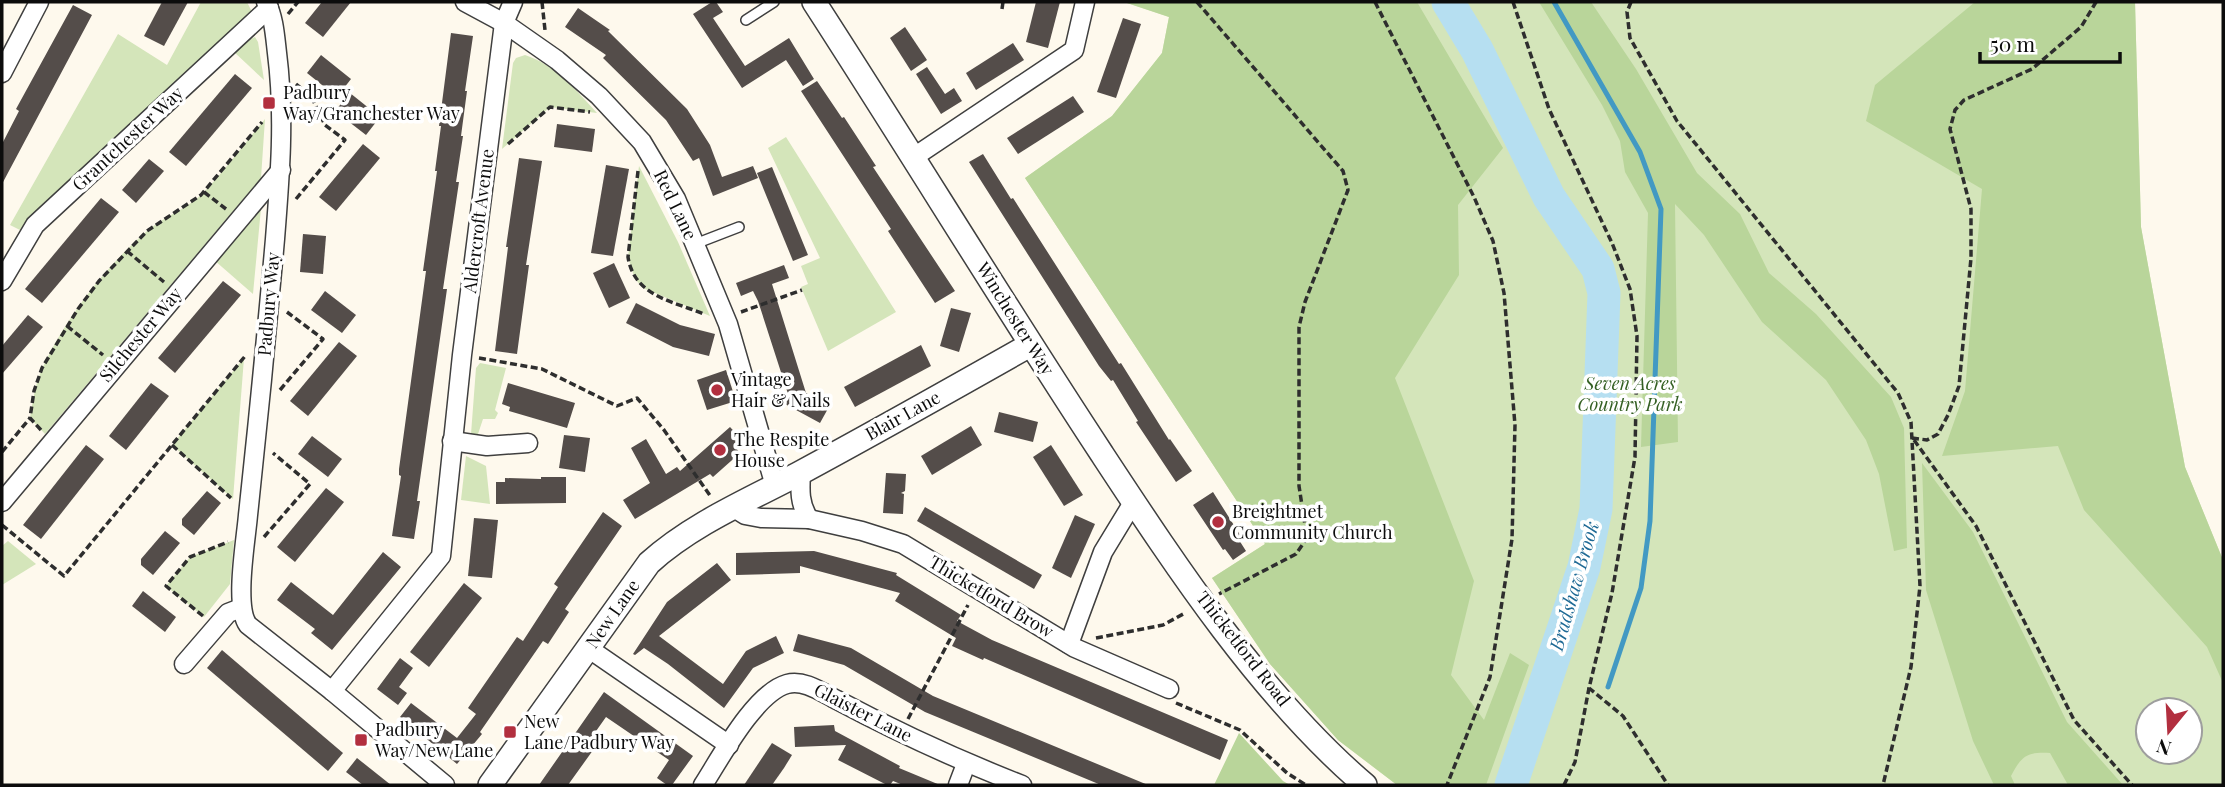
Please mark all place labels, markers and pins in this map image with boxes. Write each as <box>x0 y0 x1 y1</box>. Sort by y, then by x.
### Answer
place label: Padbury Way/Granchester Way <box>282 80 460 125</box>
marker: Padbury Way/Granchester Way <box>261 95 277 111</box>
place label: Vintage Hair & Nails <box>730 367 830 412</box>
marker: Vintage Hair & Nails <box>709 382 725 398</box>
place label: The Respite House <box>734 427 829 472</box>
marker: The Respite House <box>712 442 728 458</box>
place label: Breightmet Community Church <box>1232 499 1393 544</box>
marker: Breightmet Community Church <box>1210 514 1226 530</box>
place label: New Lane/Padbury Way <box>524 709 674 754</box>
place label: Padbury Way/New Lane <box>374 717 493 762</box>
marker: New Lane/Padbury Way <box>502 724 518 740</box>
marker: Padbury Way/New Lane <box>353 732 369 748</box>

